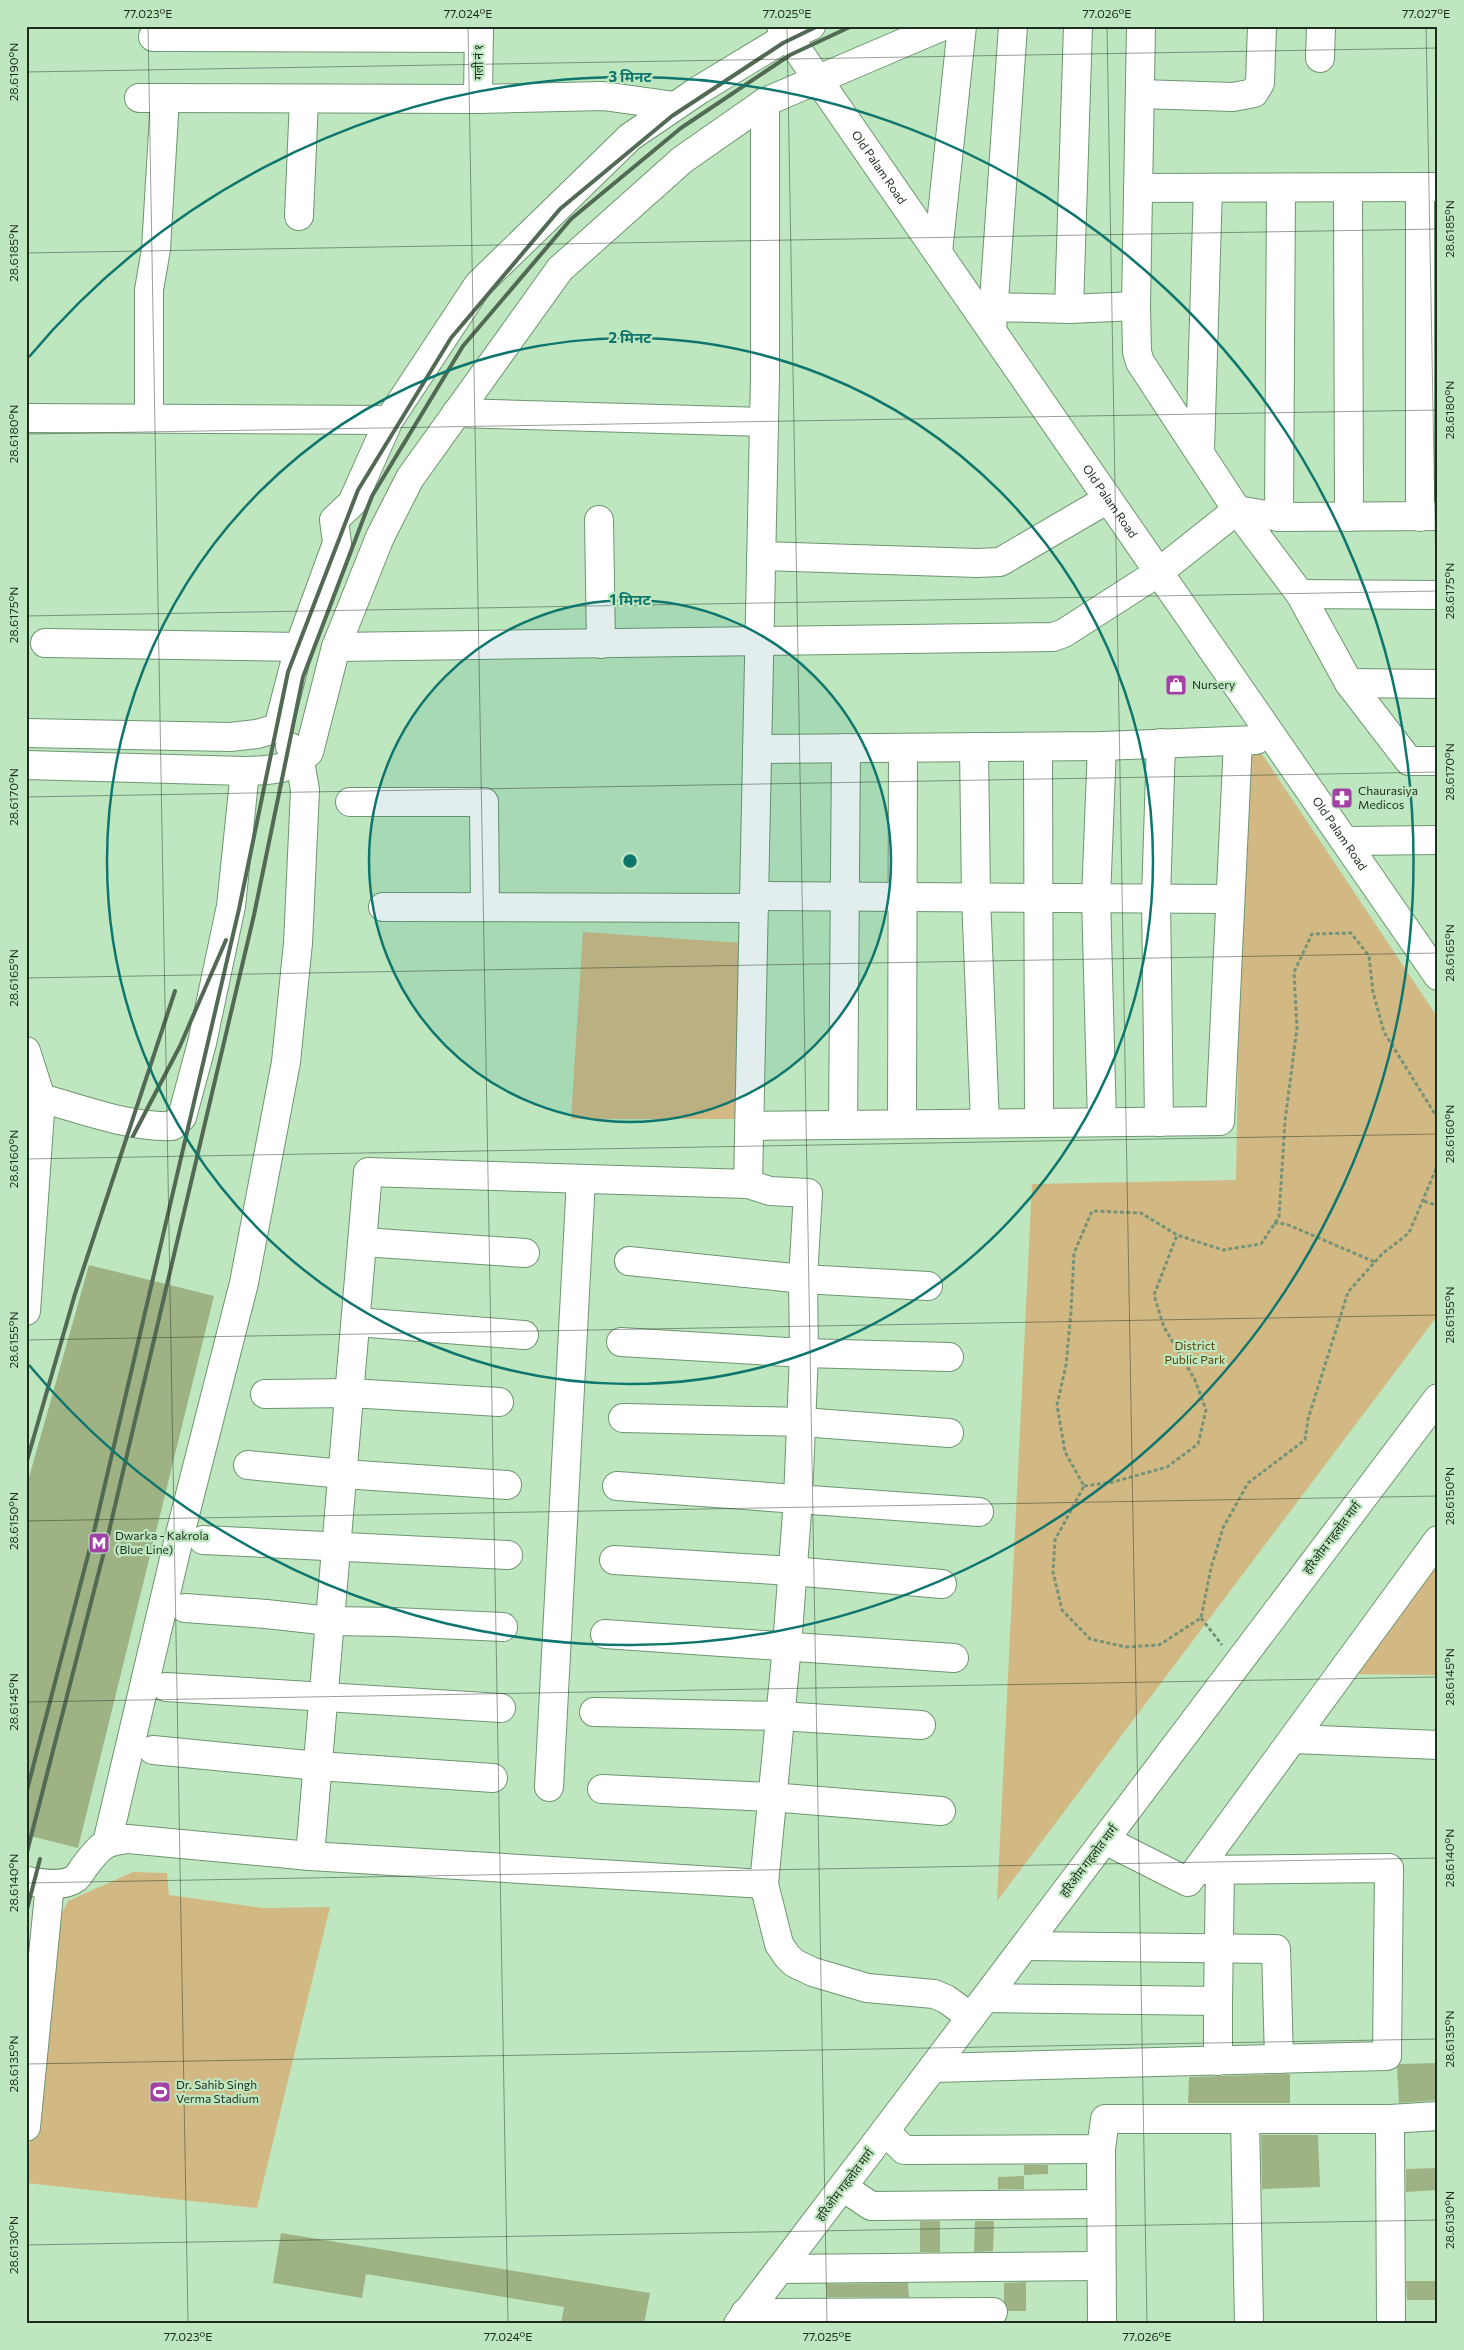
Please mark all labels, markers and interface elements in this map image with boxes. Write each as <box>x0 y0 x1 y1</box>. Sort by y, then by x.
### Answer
text: 77.023°E <box>124 6 172 20</box>
text: 77.024°E <box>444 6 492 20</box>
text: 77.025°E <box>763 6 811 20</box>
text: 77.026°E <box>1083 6 1131 20</box>
text: 77.027°E <box>1402 6 1450 20</box>
text: 28.6190°N <box>6 43 20 101</box>
street label: गली नं १ <box>471 44 485 80</box>
text: 3 मिनट <box>608 67 652 85</box>
street label: Old Palam Road <box>849 127 910 206</box>
text: 28.6185°N <box>1442 200 1456 258</box>
text: 28.6185°N <box>6 224 20 282</box>
text: 2 मिनट <box>609 328 652 346</box>
text: 28.6180°N <box>1442 381 1456 439</box>
text: 28.6180°N <box>6 405 20 463</box>
street label: Old Palam Road <box>1080 461 1141 540</box>
text: 28.6175°N <box>1442 563 1456 619</box>
text: 28.6175°N <box>6 587 20 643</box>
text: 1 मिनट <box>609 590 651 608</box>
shop icon: Nursery <box>1164 673 1188 697</box>
place label: Nursery <box>1192 677 1235 691</box>
text: 28.6170°N <box>1442 743 1456 801</box>
text: 28.6170°N <box>6 768 20 826</box>
place label: Chaurasiya Medicos <box>1358 783 1418 811</box>
pharmacy icon: Chaurasiya Medicos <box>1330 786 1354 810</box>
street label: Old Palam Road <box>1310 794 1371 873</box>
centre of rings <box>621 852 639 870</box>
text: 28.6165°N <box>1442 924 1456 982</box>
text: 28.6165°N <box>6 949 20 1007</box>
text: 28.6160°N <box>1442 1105 1456 1163</box>
text: 28.6160°N <box>6 1130 20 1188</box>
text: 28.6155°N <box>1442 1286 1456 1344</box>
text: 28.6155°N <box>6 1311 20 1369</box>
park label: District Public Park <box>1165 1338 1226 1366</box>
text: 28.6150°N <box>1442 1467 1456 1525</box>
text: 28.6150°N <box>6 1492 20 1550</box>
street label: हरिओम गहलोत मार्ग <box>1300 1498 1363 1576</box>
place label: Dwarka - Kakrola (Blue Line) <box>115 1528 209 1556</box>
metro station icon: Dwarka - Kakrola (Blue Line) <box>87 1531 111 1555</box>
text: 28.6145°N <box>1442 1648 1456 1706</box>
text: 28.6145°N <box>6 1673 20 1731</box>
street label: हरिओम गहलोत मार्ग <box>1057 1821 1120 1899</box>
text: 28.6140°N <box>1442 1829 1456 1887</box>
text: 28.6140°N <box>6 1854 20 1912</box>
text: 28.6135°N <box>1442 2010 1456 2068</box>
text: 28.6135°N <box>6 2035 20 2093</box>
place label: Dr. Sahib Singh Verma Stadium <box>176 2077 259 2105</box>
sports icon: Dr. Sahib Singh Verma Stadium <box>148 2080 172 2104</box>
street label: हरिओम गहलोत मार्ग <box>813 2145 876 2223</box>
text: 28.6130°N <box>1442 2191 1456 2249</box>
text: 28.6130°N <box>6 2216 20 2274</box>
text: 77.023°E <box>164 2329 212 2343</box>
text: 77.024°E <box>484 2329 532 2343</box>
text: 77.025°E <box>803 2329 851 2343</box>
text: 77.026°E <box>1123 2329 1171 2343</box>

